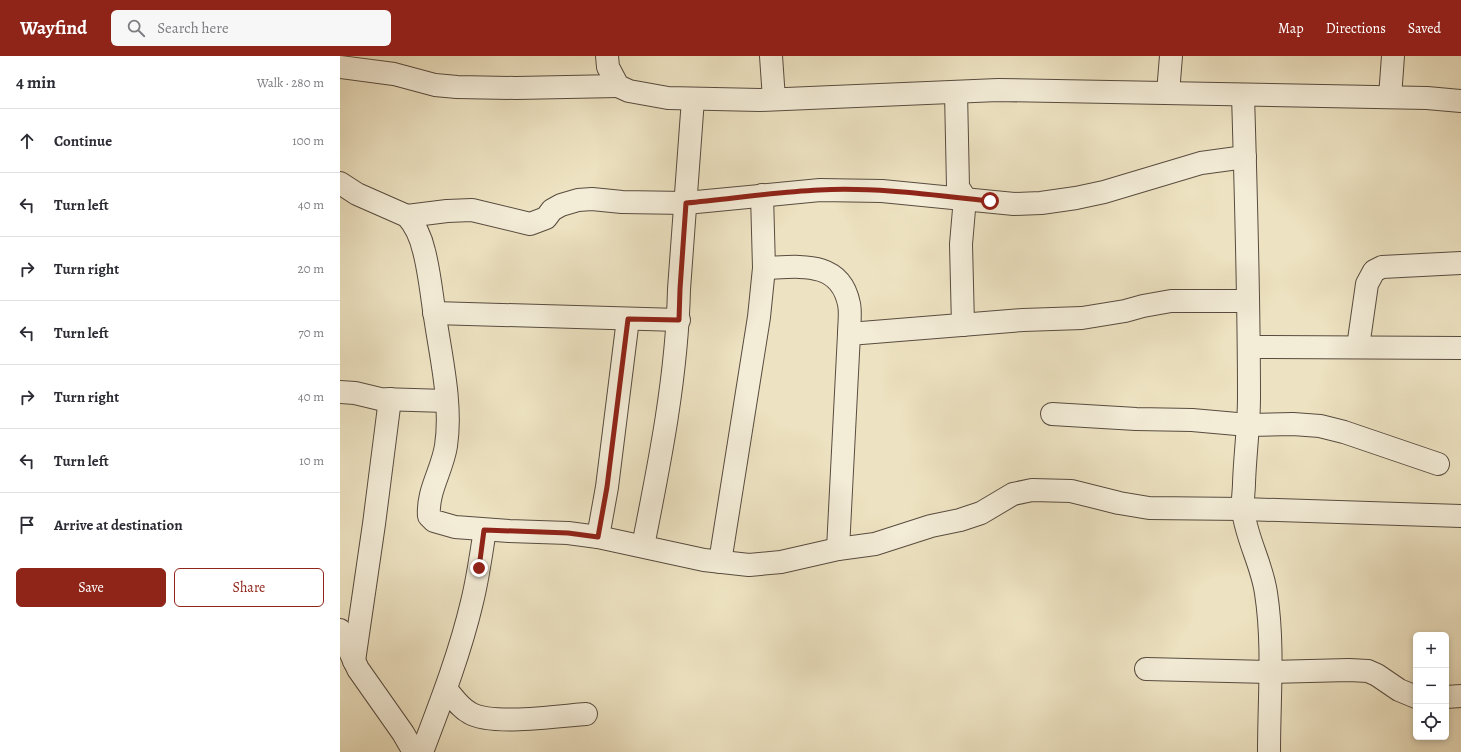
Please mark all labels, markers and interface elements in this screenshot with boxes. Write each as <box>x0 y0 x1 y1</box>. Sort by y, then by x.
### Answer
search box <box>111 10 391 46</box>
text: Wayfind <box>20 15 87 41</box>
icon: search <box>125 17 147 39</box>
text: Search here <box>157 18 229 38</box>
text: Map <box>1278 19 1304 38</box>
text: Directions <box>1326 19 1386 38</box>
text: Saved <box>1408 19 1441 38</box>
text: 4 min <box>16 71 56 94</box>
text: Walk · 280 m <box>257 74 324 91</box>
icon: ahead <box>16 130 38 152</box>
text: Continue <box>54 131 112 151</box>
text: 100 m <box>292 132 324 149</box>
route start <box>981 192 999 210</box>
icon: left <box>16 194 38 216</box>
text: Turn left <box>54 195 109 215</box>
text: 40 m <box>298 196 324 213</box>
icon: right <box>16 258 38 280</box>
text: Turn right <box>54 259 119 279</box>
text: 20 m <box>298 260 324 277</box>
icon: left <box>16 322 38 344</box>
text: Turn left <box>54 323 109 343</box>
text: 70 m <box>298 324 324 341</box>
icon: right <box>16 386 38 408</box>
text: Turn right <box>54 387 119 407</box>
text: 40 m <box>298 388 324 405</box>
icon: left <box>16 450 38 472</box>
text: Turn left <box>54 451 109 471</box>
text: 10 m <box>299 452 324 469</box>
icon: arrive <box>16 514 38 536</box>
text: Arrive at destination <box>54 515 183 535</box>
route end <box>470 559 488 577</box>
button: Save <box>16 568 166 607</box>
button: Share <box>174 568 324 607</box>
map controls <box>1413 632 1449 740</box>
button: + <box>1413 632 1449 668</box>
button: − <box>1413 668 1449 704</box>
button: locate <box>1413 704 1449 740</box>

